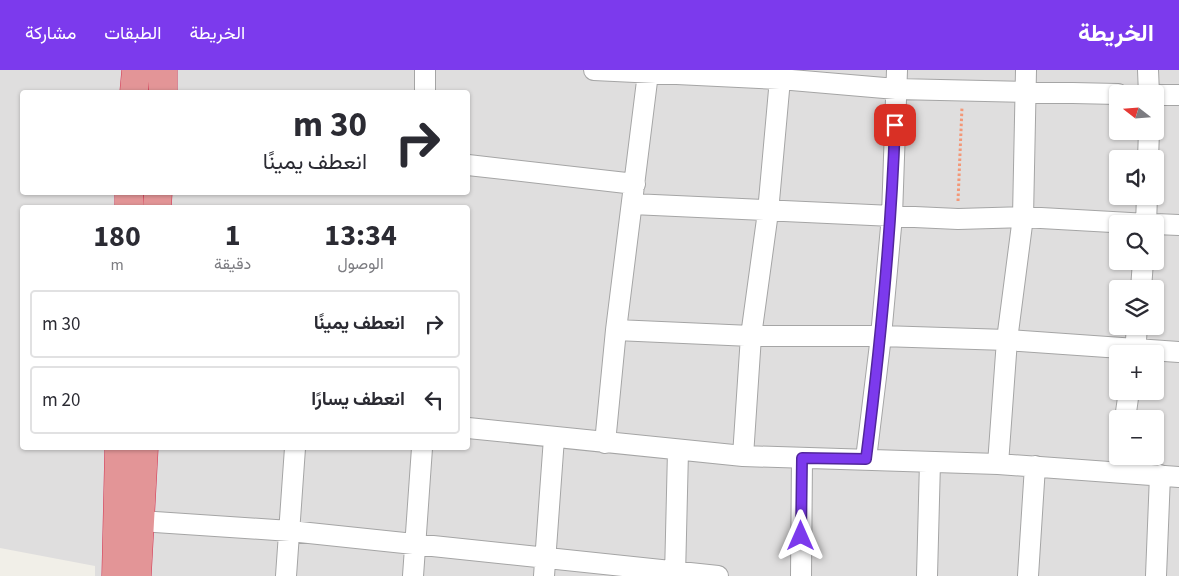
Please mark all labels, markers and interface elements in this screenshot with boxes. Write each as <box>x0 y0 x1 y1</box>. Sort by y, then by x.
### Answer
text: الخريطة <box>1078 16 1154 51</box>
text: مشاركة <box>25 21 76 46</box>
text: الطبقات <box>104 21 161 46</box>
text: الخريطة <box>189 21 245 46</box>
north arrow <box>1109 85 1164 140</box>
map controls <box>1109 85 1164 465</box>
text: 30 m <box>293 100 367 150</box>
pin <box>874 104 916 146</box>
icon: right <box>385 110 450 175</box>
icon: arrive <box>881 111 909 139</box>
text: انعطف يمينًا <box>263 146 367 178</box>
button: sound <box>1109 150 1164 205</box>
text: 1 <box>225 214 241 257</box>
text: 13:34 <box>324 214 397 257</box>
text: 180 <box>93 215 141 258</box>
button: search <box>1109 215 1164 270</box>
text: دقيقة <box>214 253 251 275</box>
text: الوصول <box>337 253 384 275</box>
text: m <box>110 254 124 276</box>
button: layers <box>1109 280 1164 335</box>
text: انعطف يمينًا <box>314 310 405 337</box>
icon: right <box>420 310 448 338</box>
text: 30 m <box>42 311 80 338</box>
button: + <box>1109 345 1164 400</box>
text: انعطف يسارًا <box>311 386 405 413</box>
icon: left <box>420 386 448 414</box>
text: 20 m <box>42 387 80 414</box>
button: − <box>1109 410 1164 465</box>
position arrow <box>774 509 826 561</box>

